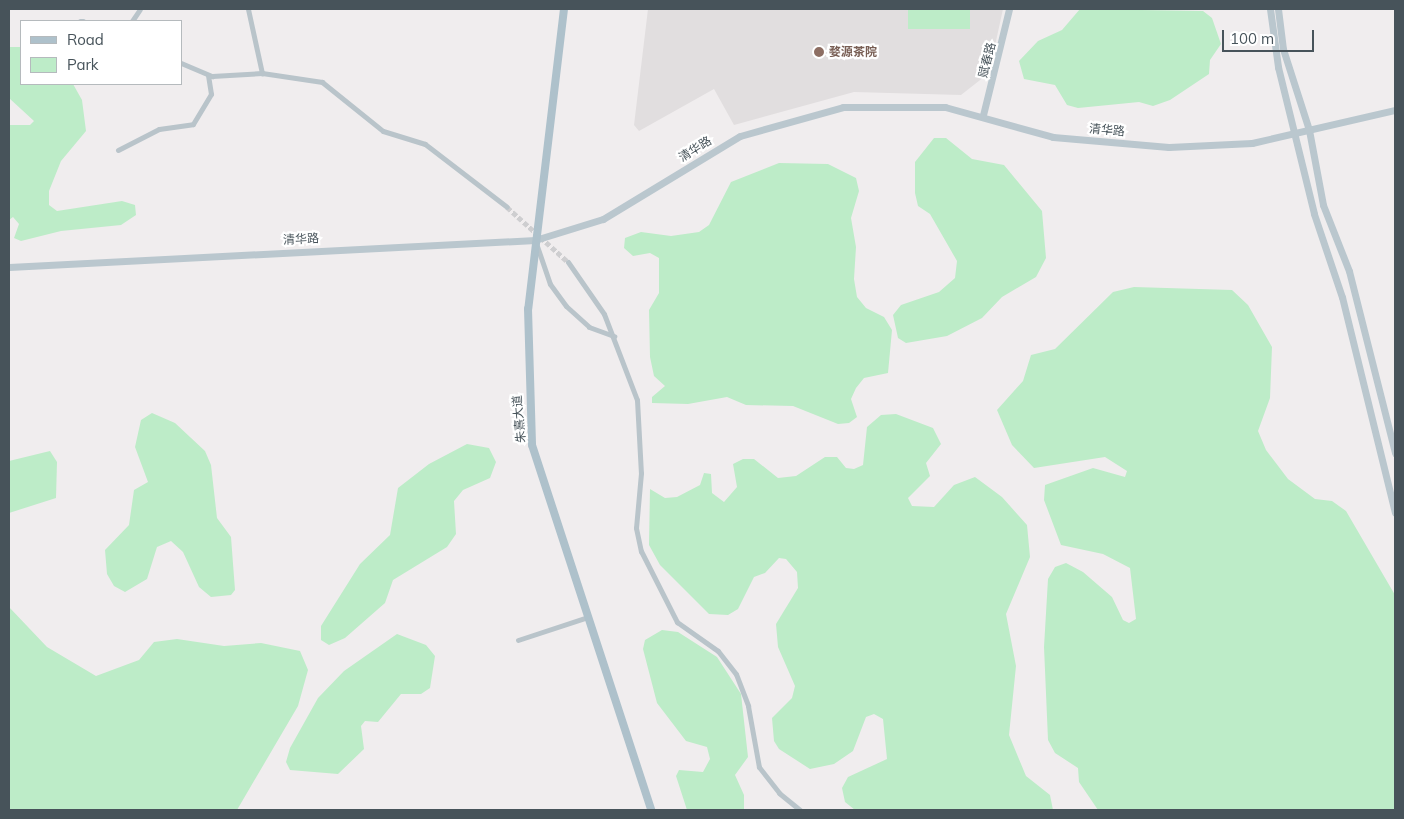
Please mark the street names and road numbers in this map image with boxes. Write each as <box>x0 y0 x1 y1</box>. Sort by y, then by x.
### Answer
street label: 赋春路 <box>976 41 998 79</box>
street label: 清华路 <box>1088 121 1126 139</box>
street label: 清华路 <box>676 133 714 165</box>
street label: 清华路 <box>283 231 319 247</box>
street label: 朱熹大道 <box>510 394 528 444</box>

